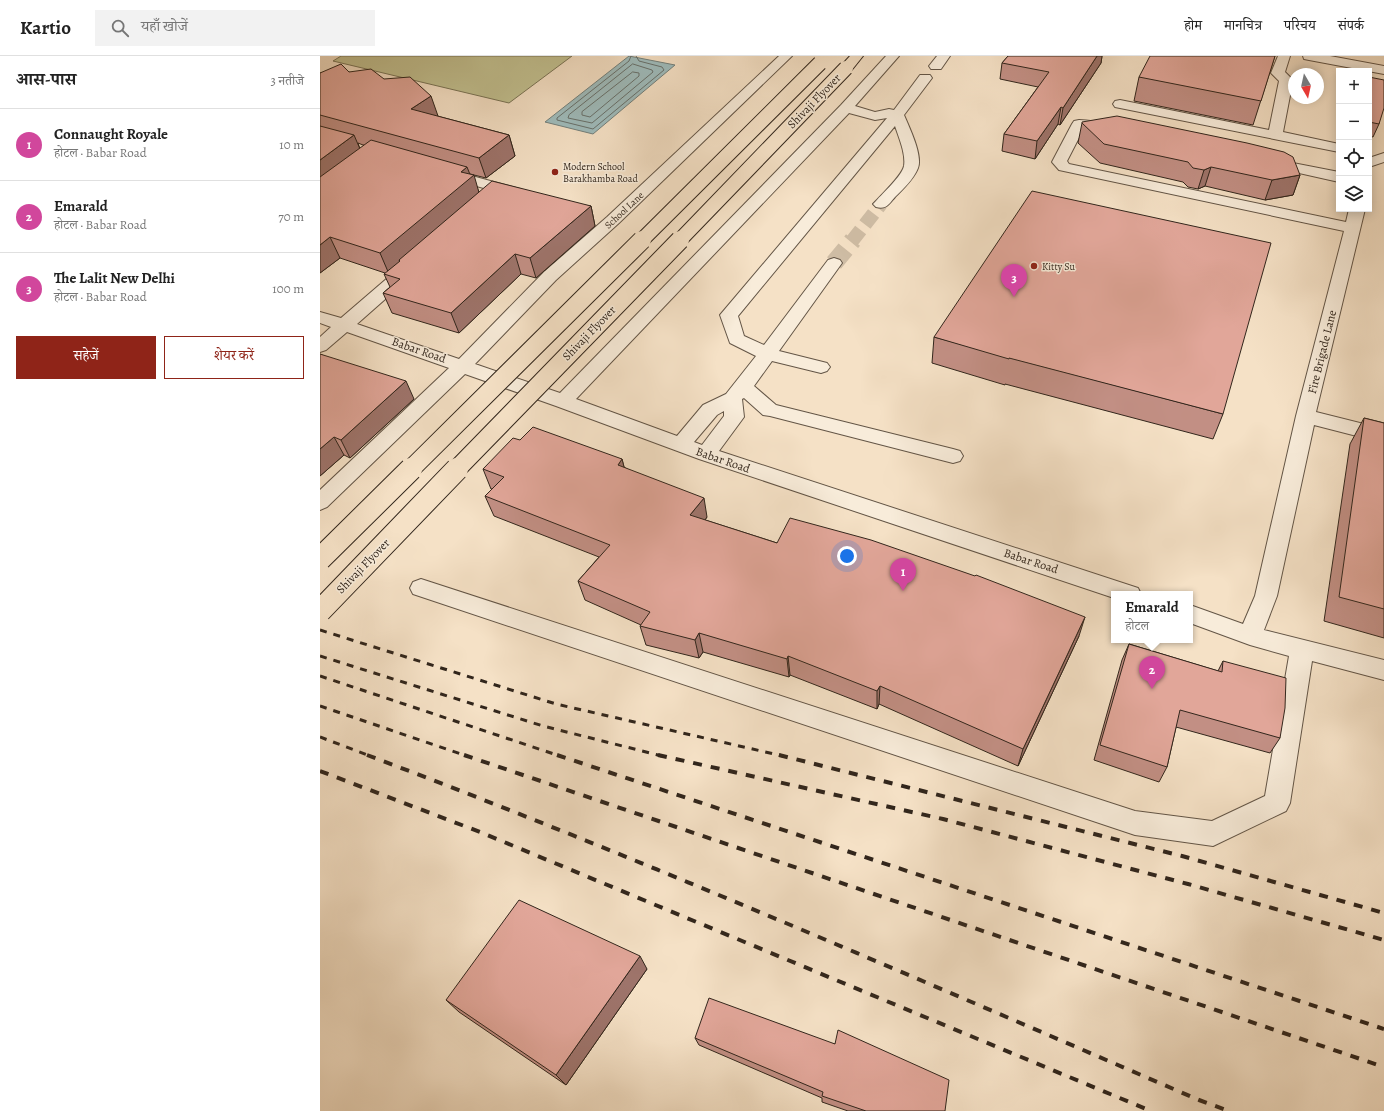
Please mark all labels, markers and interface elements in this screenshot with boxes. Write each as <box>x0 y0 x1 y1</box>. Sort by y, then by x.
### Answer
search box <box>95 10 375 46</box>
text: Kartio <box>20 15 71 41</box>
text: यहाँ खोजें <box>141 16 188 36</box>
text: होम <box>1184 16 1202 35</box>
text: मानचित्र <box>1224 16 1262 35</box>
text: परिचय <box>1284 16 1316 35</box>
text: संपर्क <box>1338 16 1364 35</box>
icon: search <box>109 17 131 39</box>
text: आस-पास <box>16 68 76 91</box>
north arrow <box>1288 68 1324 104</box>
map controls <box>1336 68 1372 212</box>
button: + <box>1336 68 1372 104</box>
street label: Shivaji Flyover <box>784 70 845 132</box>
text: 3 नतीजे <box>270 72 304 89</box>
button: − <box>1336 104 1372 140</box>
text: Connaught Royale <box>54 124 168 144</box>
text: 1 <box>27 136 31 153</box>
text: 10 m <box>279 136 304 153</box>
button: locate <box>1336 140 1372 176</box>
text: होटल · Babar Road <box>54 144 147 161</box>
place label: Modern School Barakhamba Road <box>563 160 638 185</box>
marker: Modern School Barakhamba Road <box>550 167 560 177</box>
button: layers <box>1336 176 1372 212</box>
street label: School Lane <box>602 188 647 231</box>
text: Emarald <box>54 196 108 216</box>
text: 2 <box>26 208 32 225</box>
text: 70 m <box>278 208 304 225</box>
text: होटल · Babar Road <box>54 216 147 233</box>
place label: Kitty Su <box>1042 260 1075 273</box>
marker: Kitty Su <box>1029 261 1039 271</box>
pin: 3 <box>1001 264 1027 297</box>
text: The Lalit New Delhi <box>54 268 175 288</box>
text: 3 <box>26 280 32 297</box>
text: 100 m <box>272 280 304 297</box>
text: होटल · Babar Road <box>54 288 147 305</box>
street label: Shivaji Flyover <box>559 302 620 364</box>
street label: Fire Brigade Lane <box>1304 308 1340 396</box>
street label: Babar Road <box>390 333 449 367</box>
button: सहेजें <box>16 336 156 379</box>
button: शेयर करें <box>164 336 304 379</box>
street label: Babar Road <box>694 443 753 477</box>
street label: Shivaji Flyover <box>333 535 394 597</box>
street label: Babar Road <box>1002 545 1061 577</box>
your location <box>837 546 857 566</box>
pin: 1 <box>890 558 916 591</box>
popup <box>1111 591 1193 643</box>
text: Emarald <box>1125 597 1179 617</box>
text: होटल <box>1125 617 1149 634</box>
pin: 2 <box>1139 656 1165 689</box>

